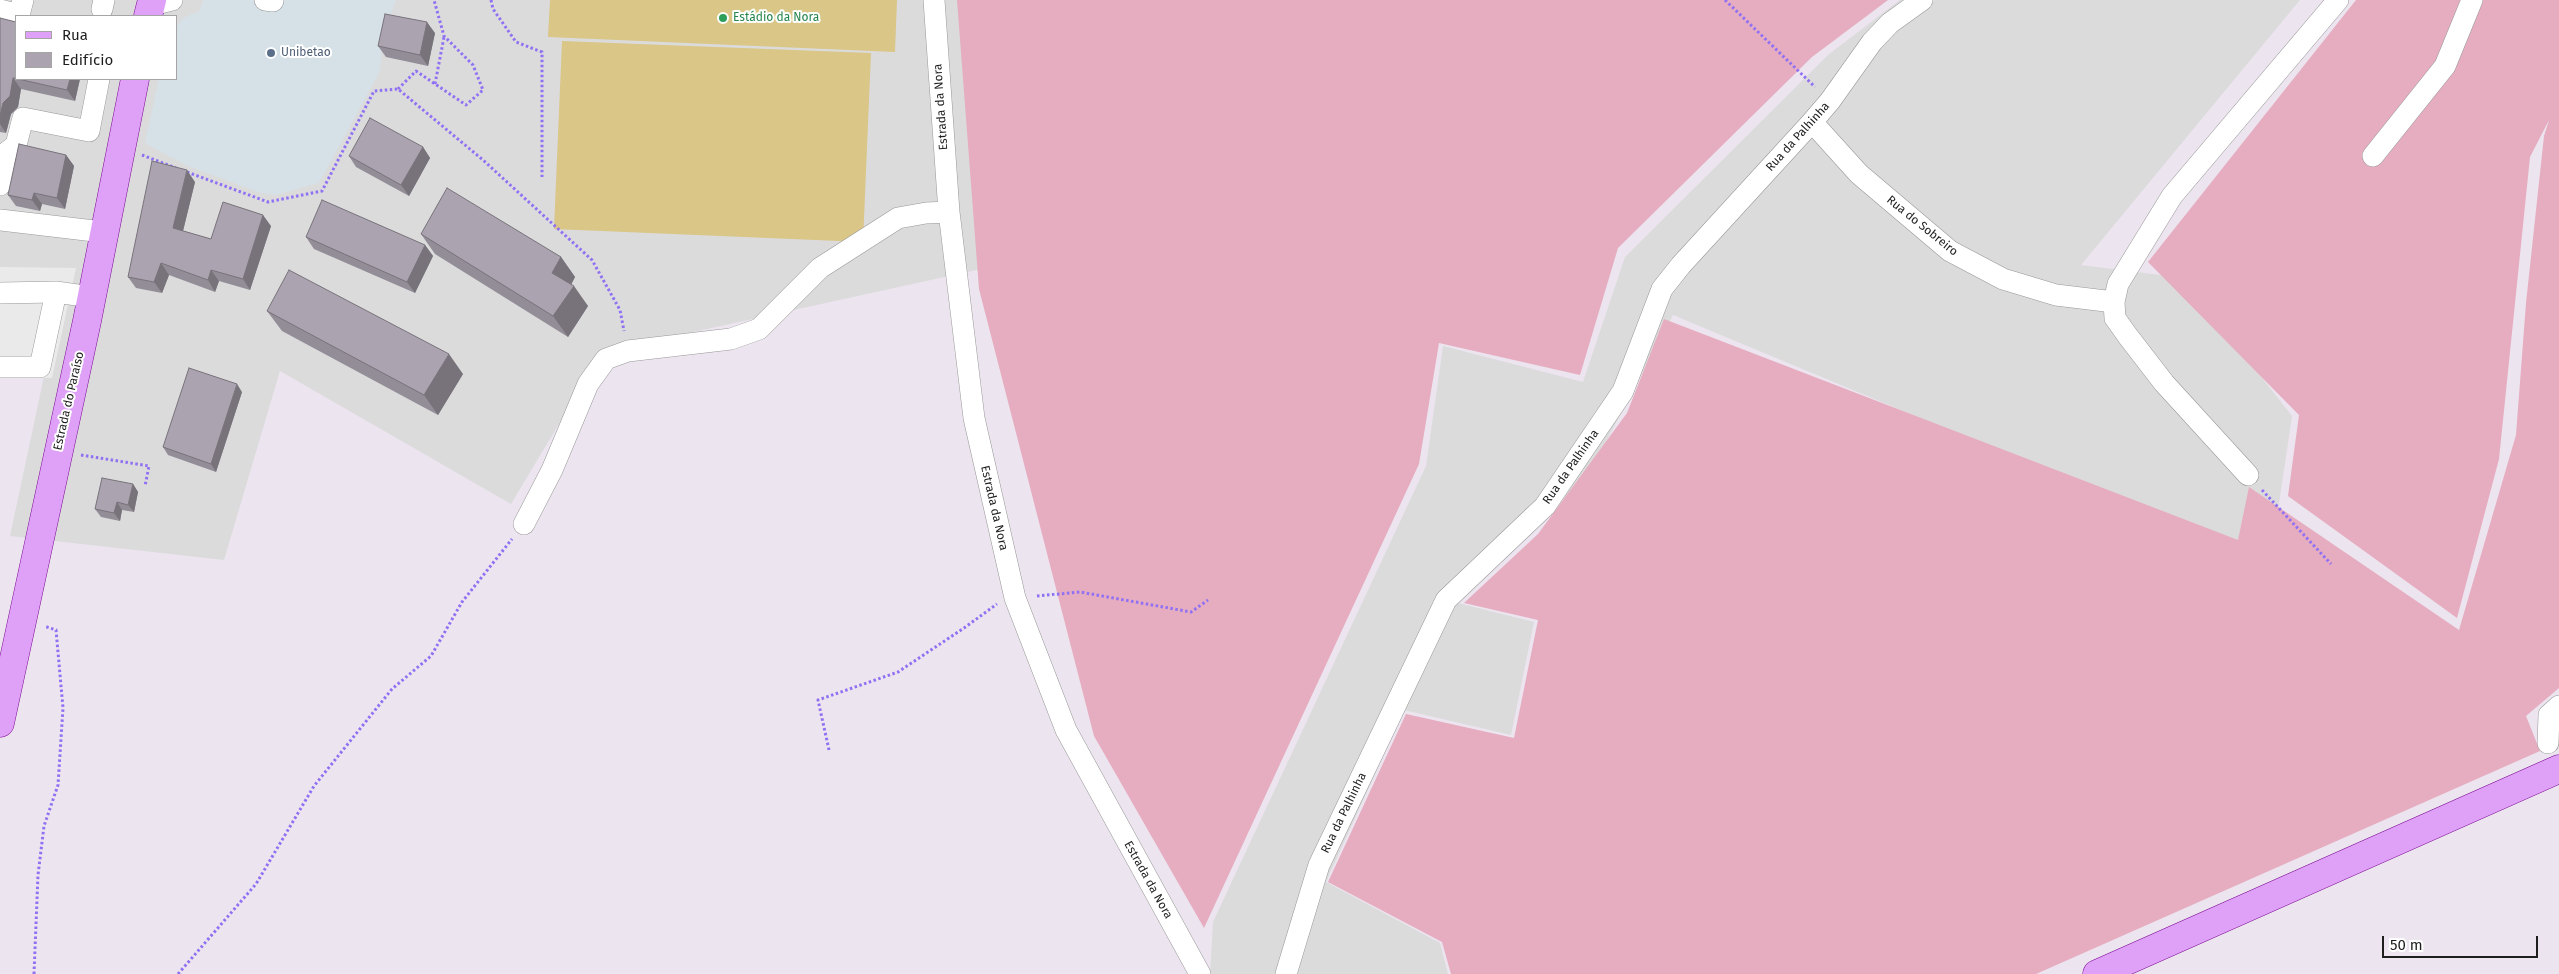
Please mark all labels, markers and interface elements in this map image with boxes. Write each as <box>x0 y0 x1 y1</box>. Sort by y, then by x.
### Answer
place label: Estádio da Nora <box>733 11 819 25</box>
marker: Estádio da Nora <box>717 12 729 24</box>
legend <box>15 15 178 80</box>
text: Rua <box>62 26 88 44</box>
place label: Unibetao <box>281 46 331 60</box>
marker: Unibetao <box>265 47 277 59</box>
text: Edifício <box>62 51 113 69</box>
street label: Estrada da Nora <box>931 63 951 151</box>
street label: Rua da Palhinha <box>1763 99 1833 175</box>
street label: Rua do Sobreiro <box>1883 193 1961 259</box>
street label: Estrada do Paraíso <box>51 350 87 452</box>
street label: Rua da Palhinha <box>1540 427 1602 507</box>
street label: Estrada da Nora <box>977 464 1011 552</box>
street label: Rua da Palhinha <box>1318 770 1370 856</box>
street label: Estrada da Nora <box>1121 839 1175 921</box>
scale bar <box>2384 926 2540 958</box>
text: 50 m <box>2390 936 2423 954</box>

